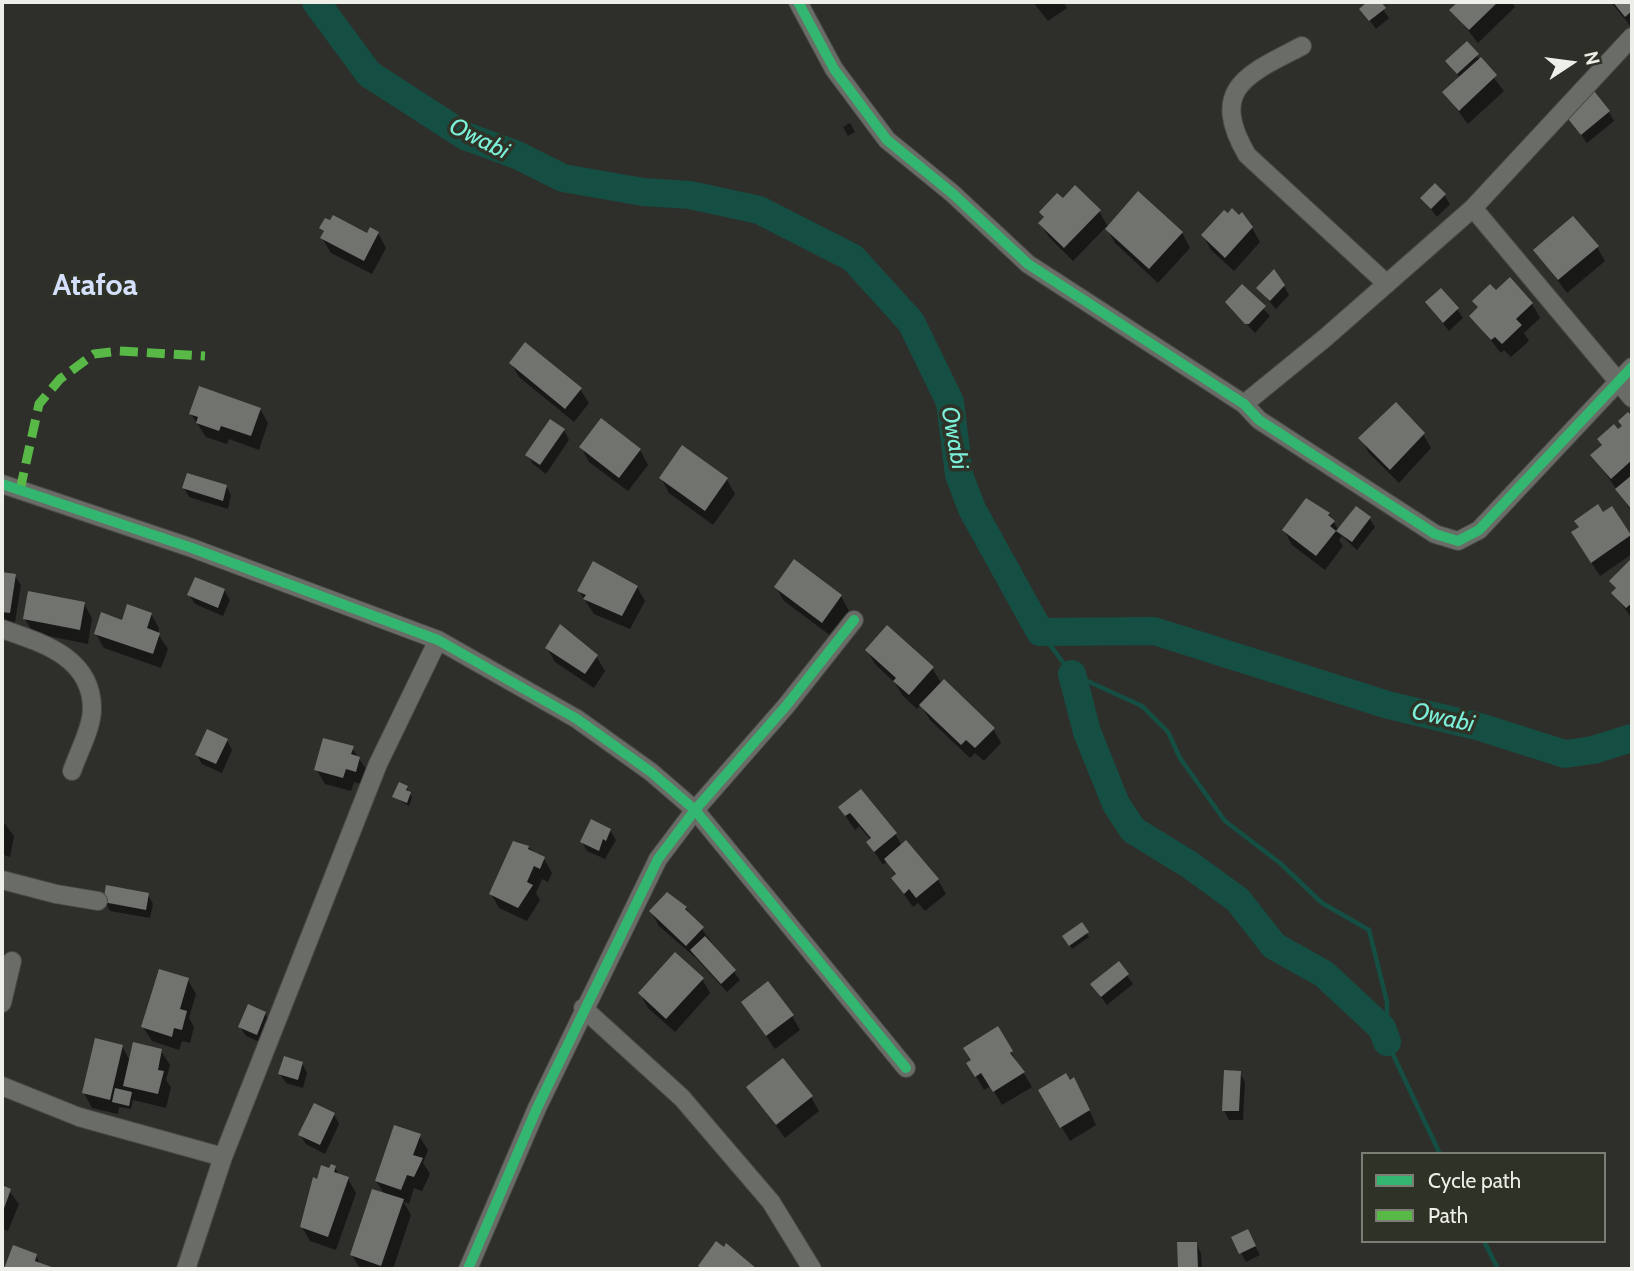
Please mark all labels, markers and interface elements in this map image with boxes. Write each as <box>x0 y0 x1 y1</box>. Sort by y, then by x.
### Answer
north arrow <box>1536 28 1606 98</box>
text: N <box>1579 49 1605 67</box>
water label: Owabi <box>444 112 514 166</box>
district label: Atafoa <box>52 268 138 304</box>
water label: Owabi <box>934 404 974 472</box>
water label: Owabi <box>1409 697 1477 739</box>
legend <box>1361 1152 1606 1243</box>
text: Cycle path <box>1428 1168 1521 1193</box>
text: Path <box>1428 1203 1468 1228</box>

